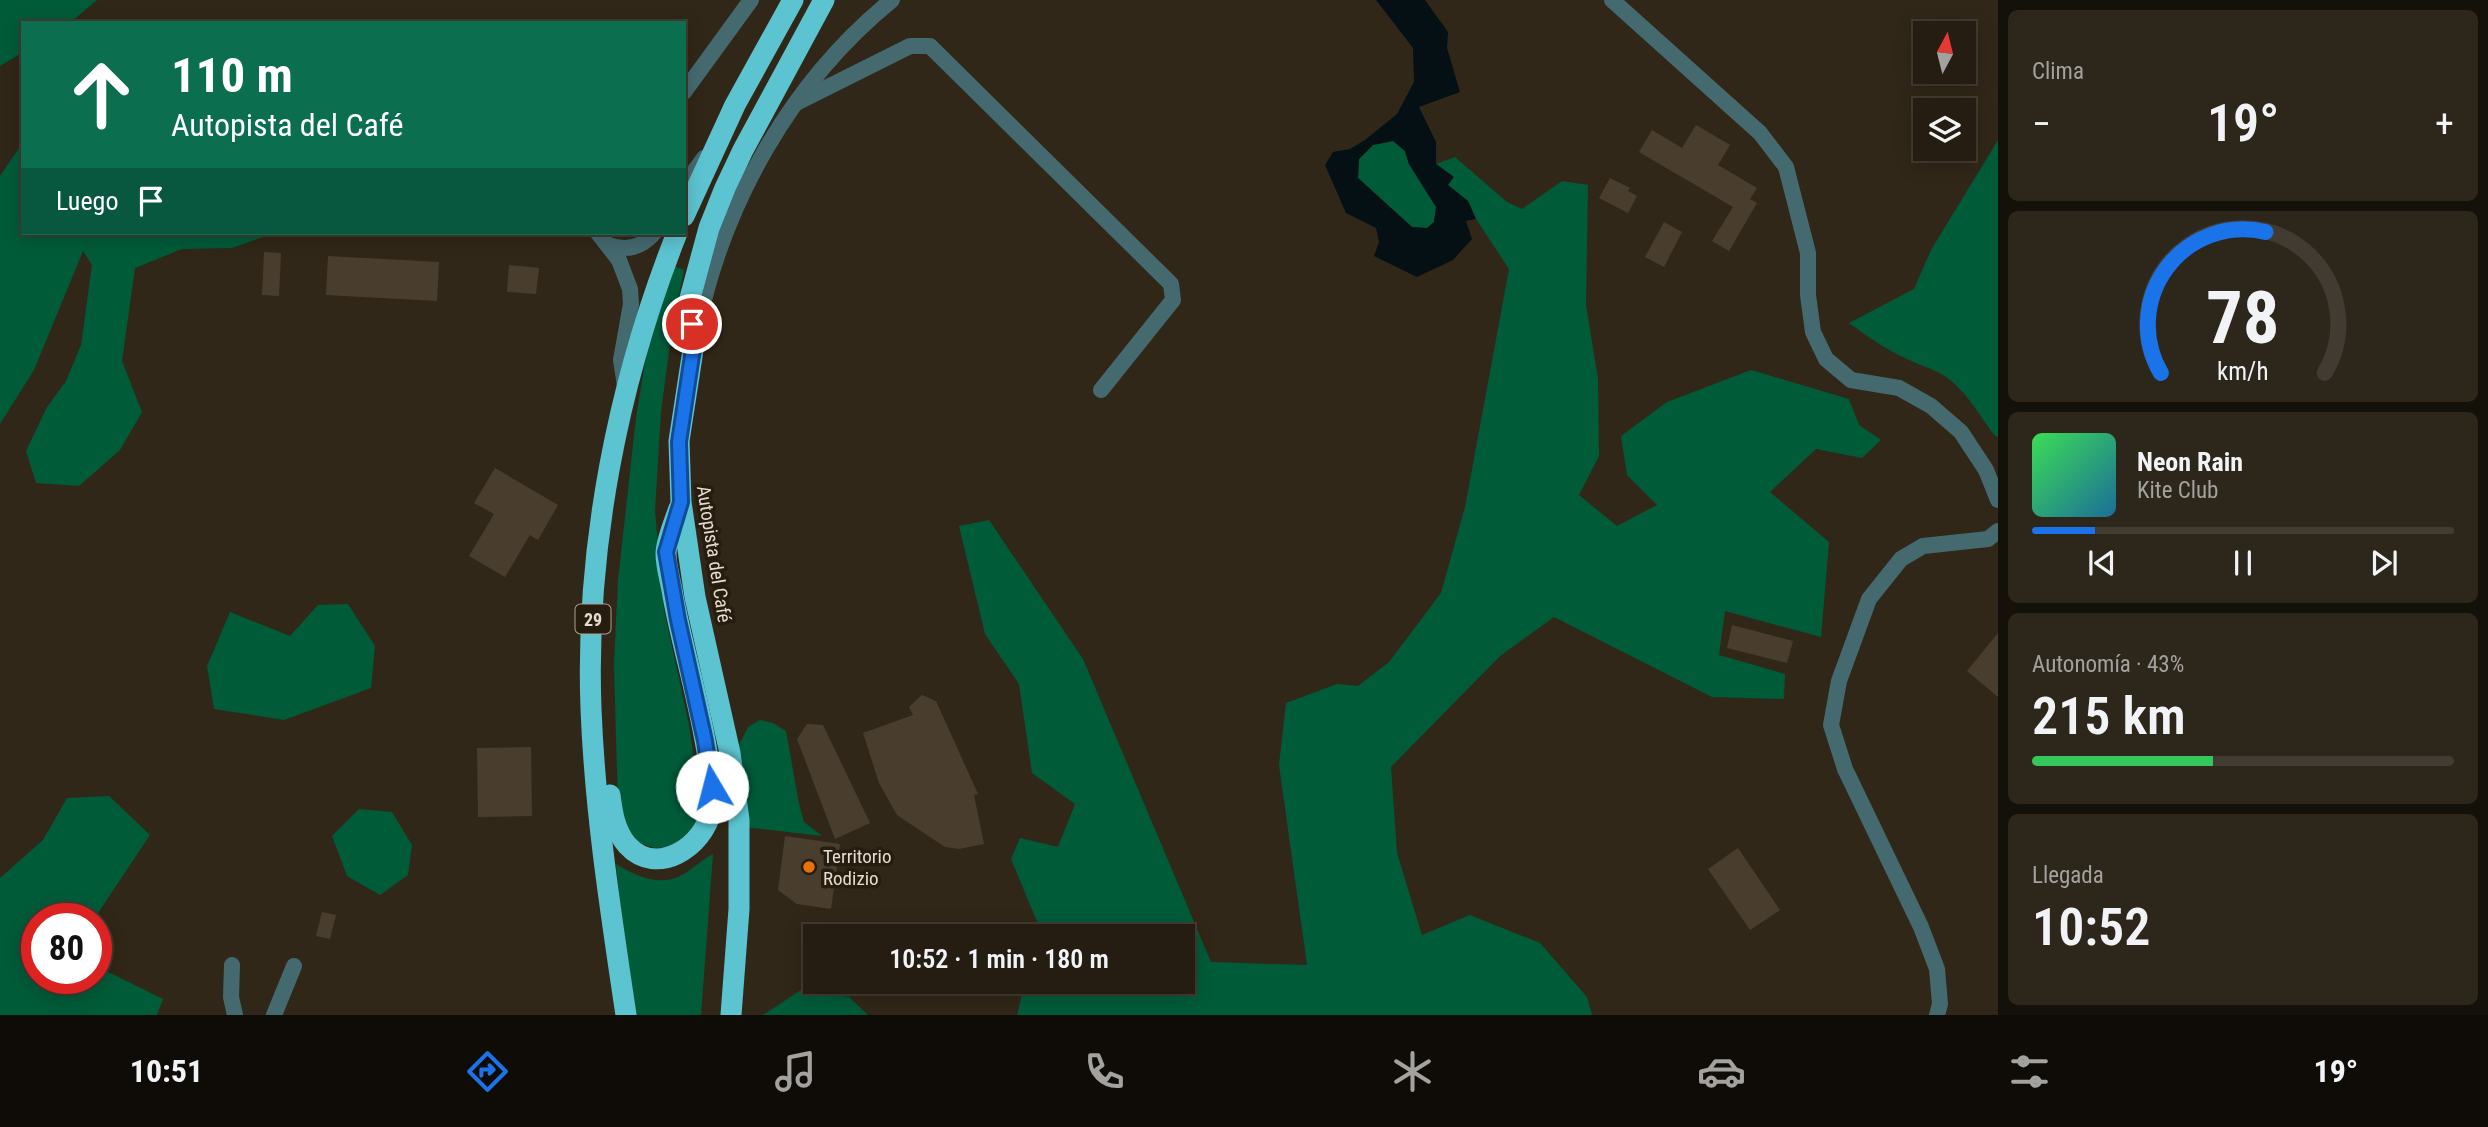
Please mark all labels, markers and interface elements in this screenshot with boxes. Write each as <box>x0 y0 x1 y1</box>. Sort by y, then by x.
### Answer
north arrow <box>1913 21 1976 84</box>
map controls <box>1913 21 1976 161</box>
text: 110 m <box>171 47 293 104</box>
icon: ahead <box>56 49 147 140</box>
text: Clima <box>2032 58 2084 85</box>
text: 19° <box>2207 93 2279 154</box>
button: layers <box>1913 98 1976 161</box>
text: − <box>2032 102 2051 146</box>
text: + <box>2435 102 2454 146</box>
text: Autopista del Café <box>171 106 404 144</box>
icon: arrive <box>132 182 170 220</box>
text: Luego <box>56 186 118 216</box>
text: 78 <box>2206 275 2280 361</box>
pin <box>662 294 722 354</box>
icon: arrive <box>673 305 711 343</box>
text: km/h <box>2217 356 2269 385</box>
text: Neon Rain <box>2137 447 2243 477</box>
text: Kite Club <box>2137 477 2218 504</box>
street label: Autopista del Café <box>692 484 736 624</box>
icon: previous <box>2083 544 2121 582</box>
icon: pause <box>2224 544 2262 582</box>
icon: next <box>2365 544 2403 582</box>
road number: 29 <box>576 604 610 634</box>
text: Autonomía · 43% <box>2032 651 2184 678</box>
text: 215 km <box>2032 686 2186 747</box>
position arrow <box>675 750 749 824</box>
place label: Territorio Rodizio <box>823 845 891 890</box>
marker: Territorio Rodizio <box>801 859 817 875</box>
text: Llegada <box>2032 862 2104 889</box>
text: 10:52 <box>2032 897 2150 958</box>
speed limit sign: 80 <box>21 903 112 994</box>
text: 10:52 · 1 min · 180 m <box>889 944 1109 974</box>
icon: directions <box>463 1047 512 1096</box>
icon: music <box>771 1047 820 1096</box>
icon: phone <box>1080 1047 1129 1096</box>
icon: climate <box>1388 1047 1437 1096</box>
icon: car <box>1697 1047 1746 1096</box>
icon: filters <box>2005 1047 2054 1096</box>
text: 10:51 <box>130 1052 203 1090</box>
text: 19° <box>2313 1052 2358 1090</box>

